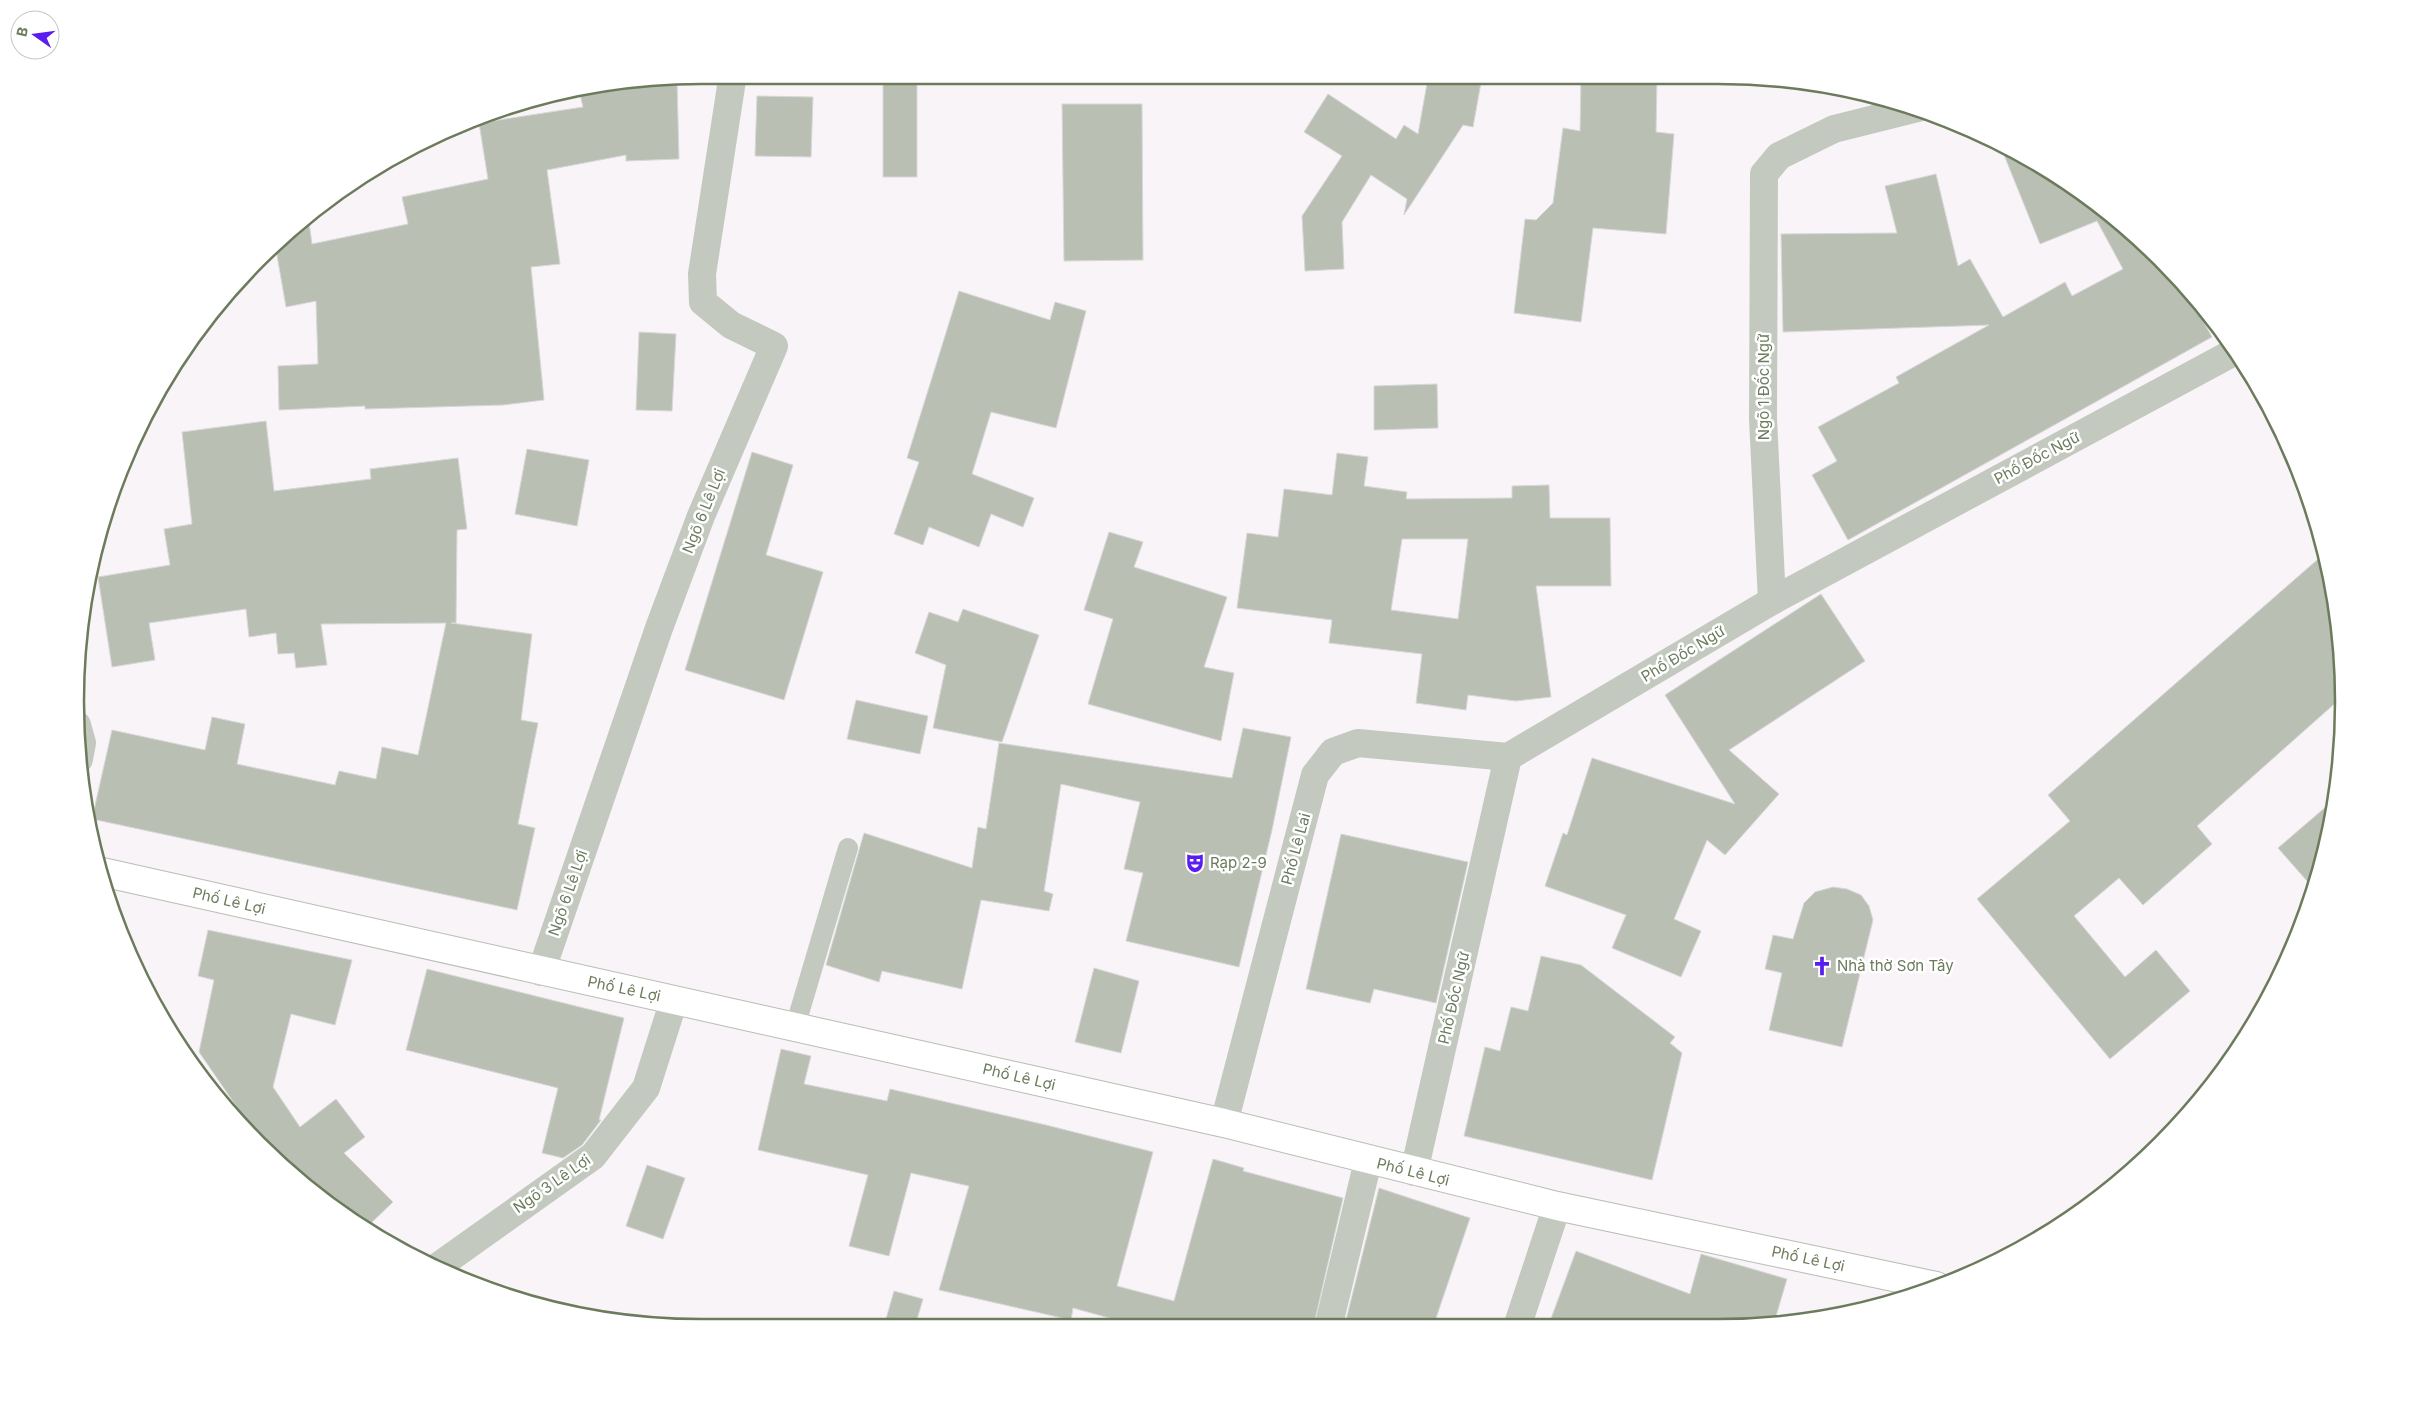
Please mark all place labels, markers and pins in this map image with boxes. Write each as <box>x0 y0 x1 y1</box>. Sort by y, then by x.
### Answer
theatre icon: Rạp 2-9 <box>1184 852 1206 874</box>
place label: Rạp 2-9 <box>1210 853 1267 872</box>
church icon: Nhà thờ Sơn Tây <box>1811 955 1833 977</box>
place label: Nhà thờ Sơn Tây <box>1837 956 1954 975</box>

